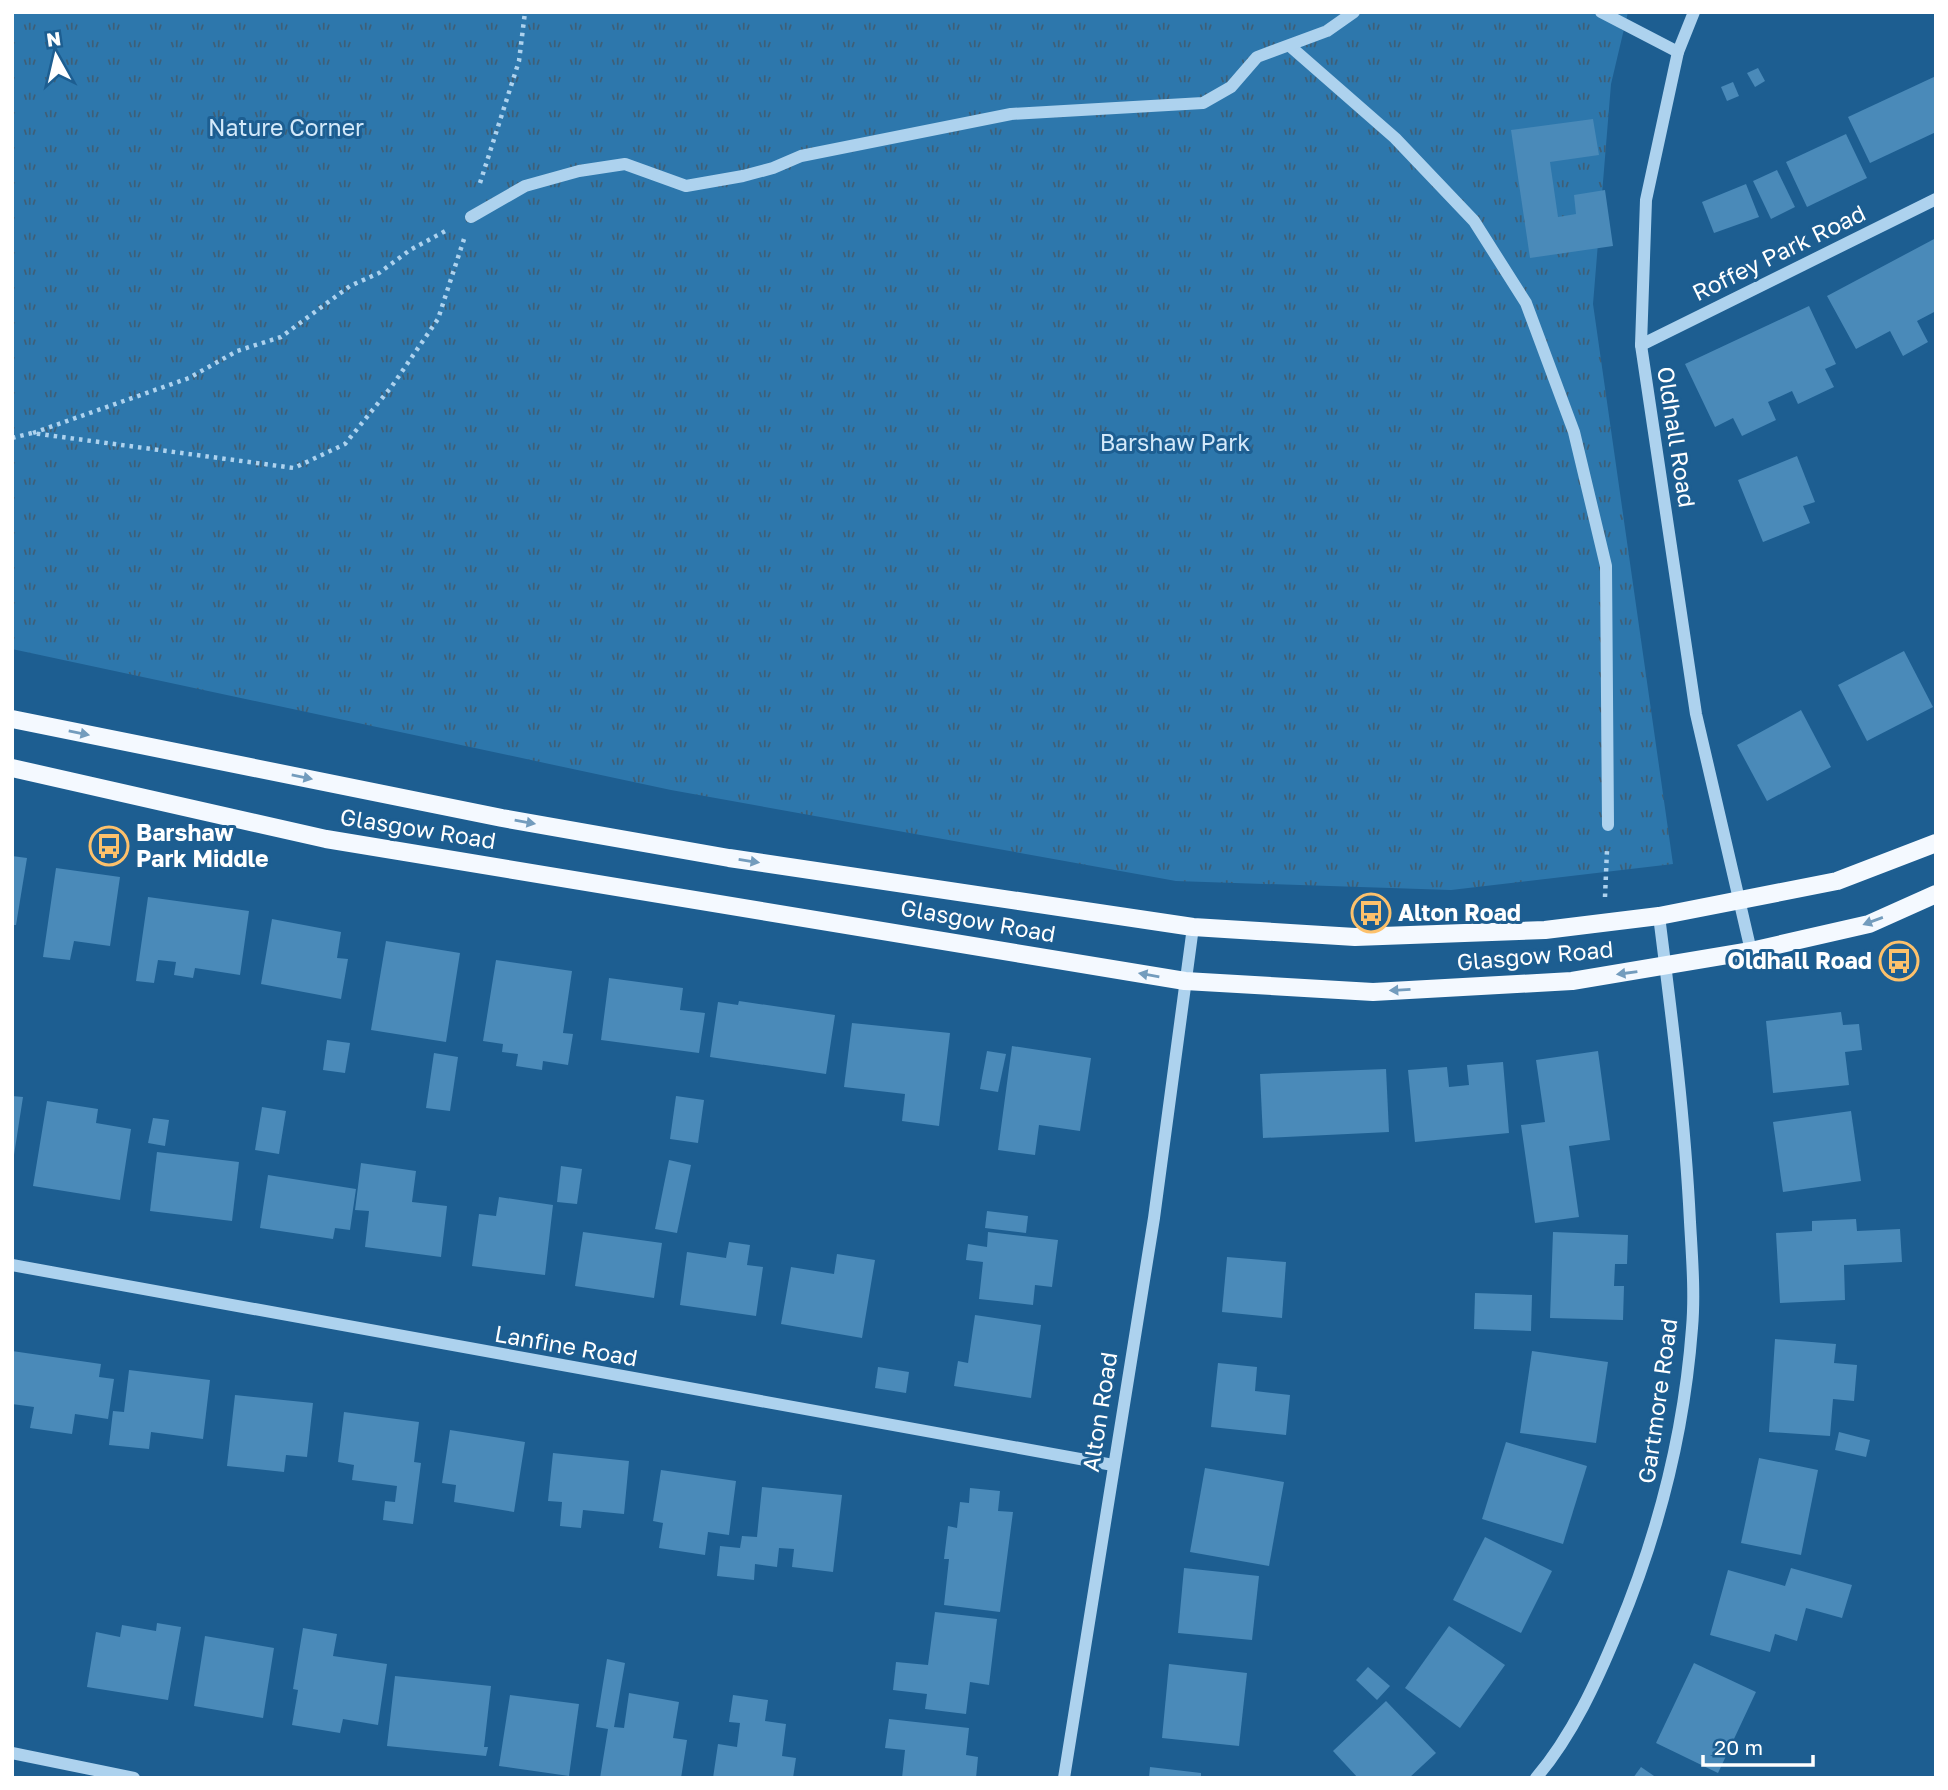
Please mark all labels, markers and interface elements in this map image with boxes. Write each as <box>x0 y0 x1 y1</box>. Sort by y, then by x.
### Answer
north arrow <box>21 21 91 91</box>
text: N <box>45 26 62 51</box>
park label: Nature Corner <box>208 113 364 141</box>
street label: Roffey Park Road <box>1687 198 1870 306</box>
street label: Oldhall Road <box>1652 364 1702 509</box>
park label: Barshaw Park <box>1100 428 1250 456</box>
one-way arrow <box>68 727 90 738</box>
one-way arrow <box>291 772 313 783</box>
street label: Glasgow Road <box>338 802 498 854</box>
one-way arrow <box>514 817 536 828</box>
place label: Barshaw Park Middle <box>136 818 269 872</box>
bus stop icon: Barshaw Park Middle <box>88 825 130 867</box>
one-way arrow <box>739 856 761 867</box>
bus stop icon: Alton Road <box>1350 892 1392 934</box>
street label: Glasgow Road <box>898 893 1058 947</box>
place label: Alton Road <box>1398 898 1521 926</box>
one-way arrow <box>1862 916 1883 927</box>
street label: Glasgow Road <box>1455 934 1614 976</box>
bus stop icon: Oldhall Road <box>1878 940 1920 982</box>
place label: Oldhall Road <box>1727 946 1872 974</box>
one-way arrow <box>1616 968 1638 979</box>
one-way arrow <box>1138 969 1160 980</box>
one-way arrow <box>1389 985 1411 996</box>
street label: Gartmore Road <box>1632 1317 1682 1485</box>
street label: Lanfine Road <box>493 1319 640 1371</box>
street label: Alton Road <box>1076 1350 1122 1474</box>
scale bar <box>1703 1724 1813 1768</box>
text: 20 m <box>1714 1734 1763 1760</box>

